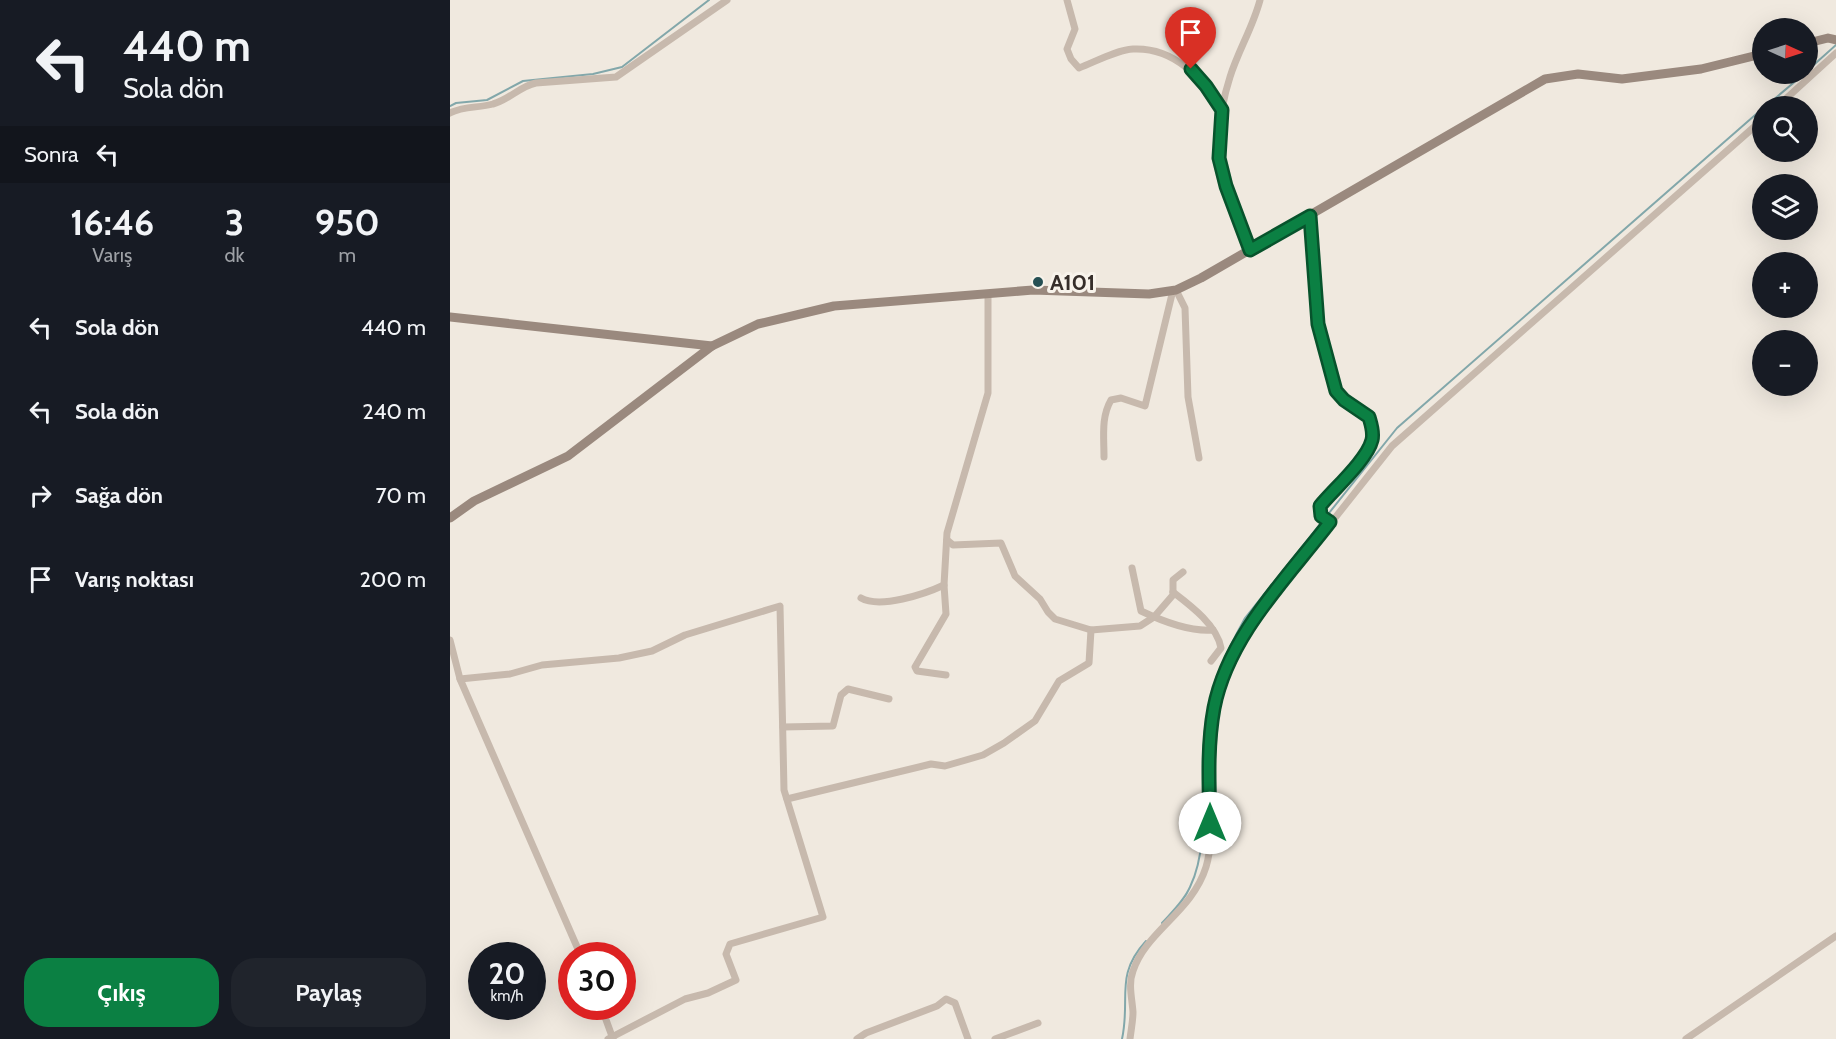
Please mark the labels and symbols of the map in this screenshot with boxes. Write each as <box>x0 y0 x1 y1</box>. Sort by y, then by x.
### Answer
pin <box>1165 7 1216 69</box>
north arrow <box>1752 18 1818 84</box>
place label: A101 <box>1050 269 1095 296</box>
marker: A101 <box>1031 275 1045 289</box>
position arrow <box>1178 791 1242 855</box>
speed limit sign: 30 <box>558 942 636 1020</box>

